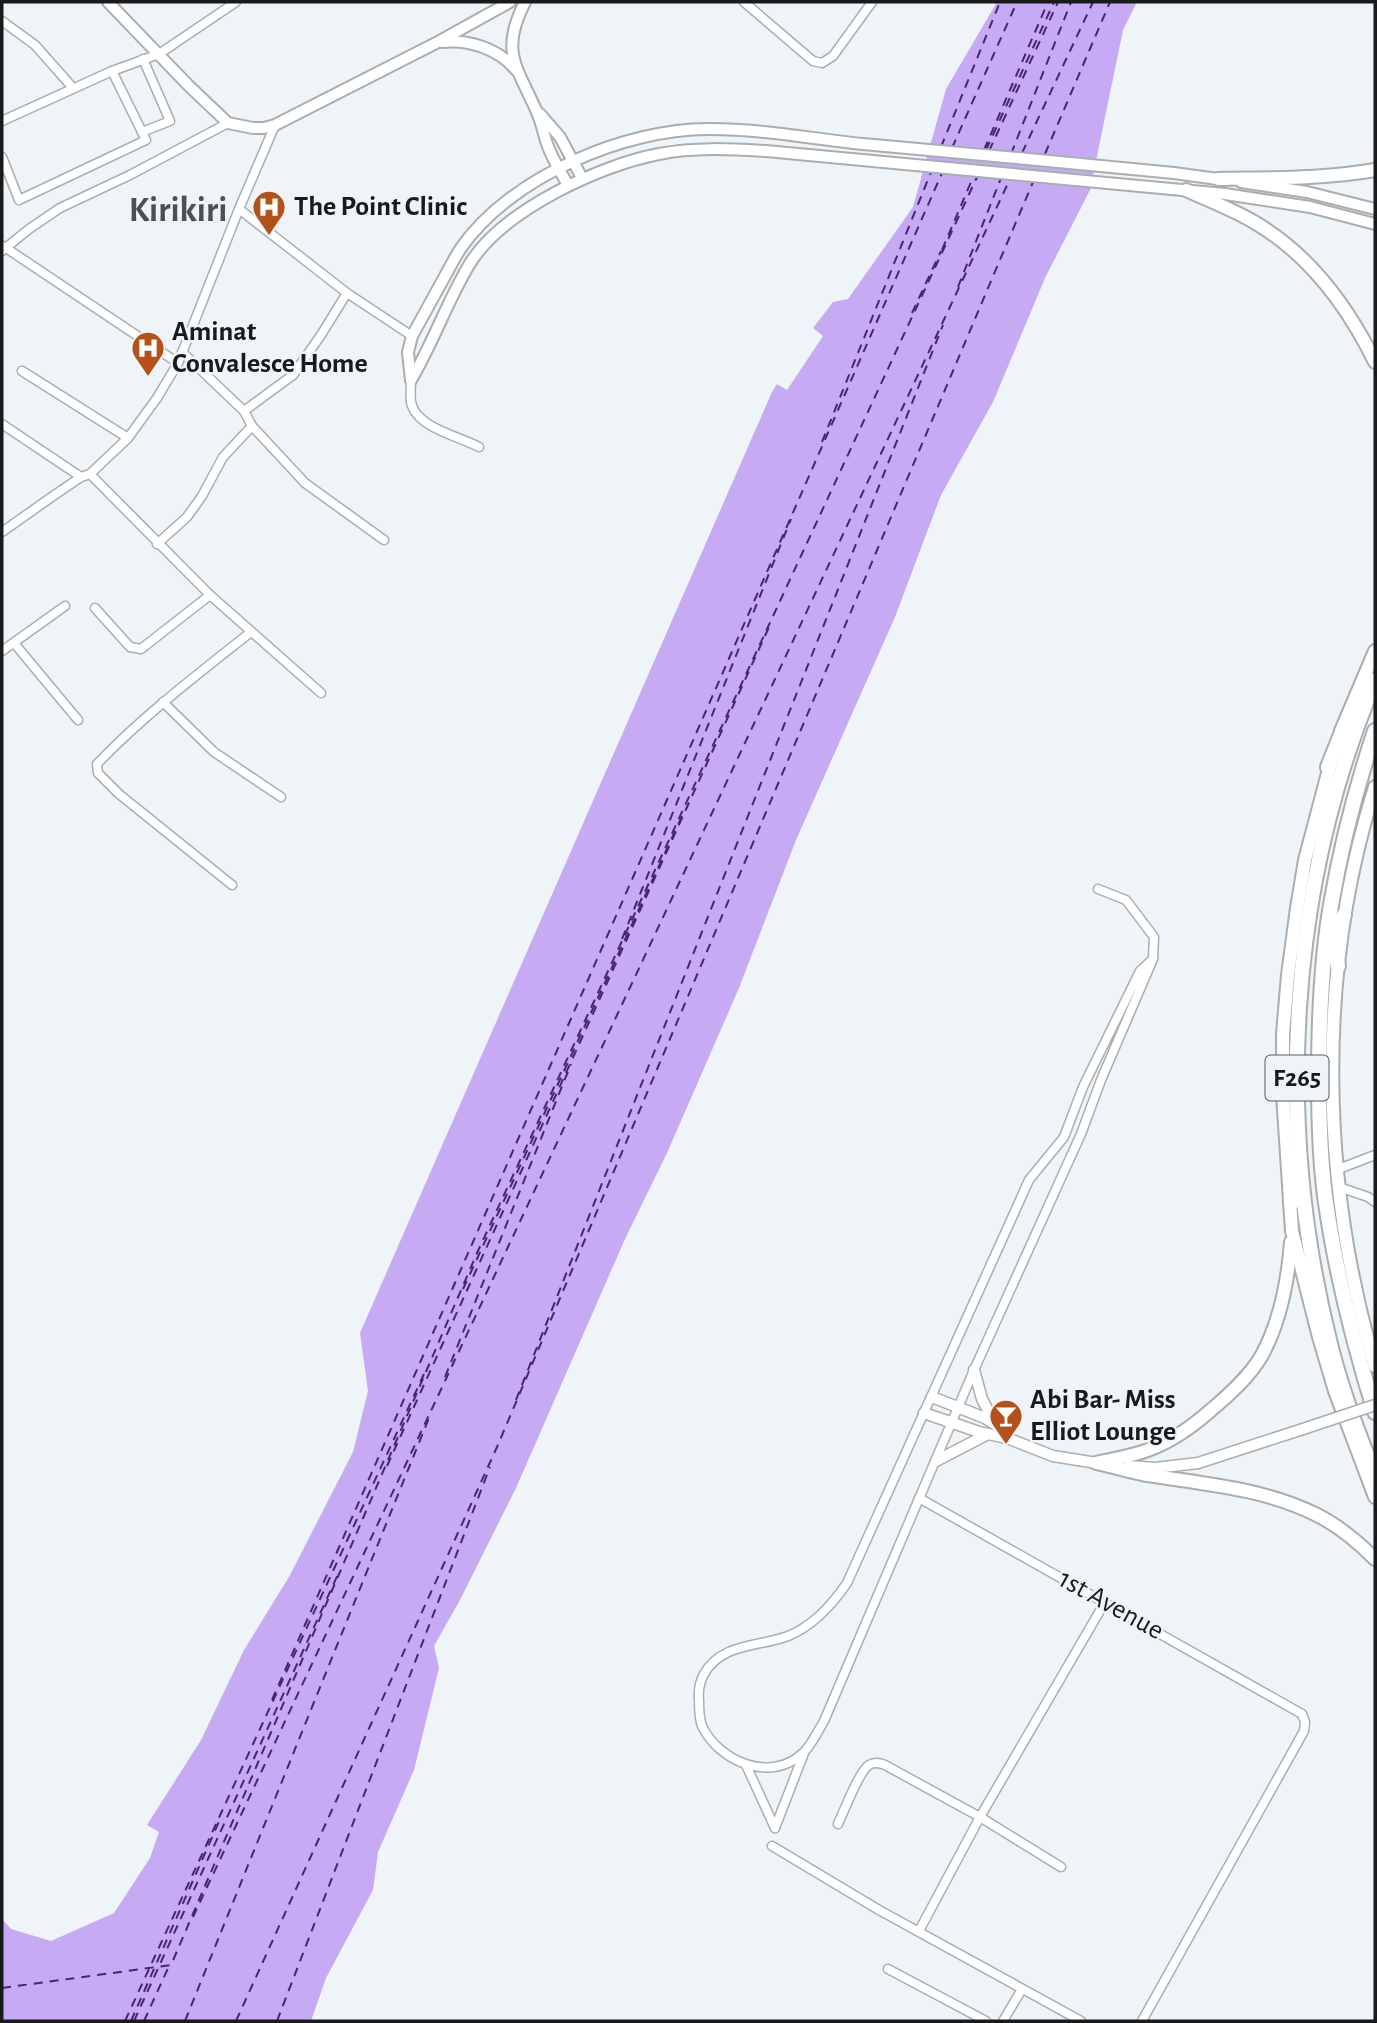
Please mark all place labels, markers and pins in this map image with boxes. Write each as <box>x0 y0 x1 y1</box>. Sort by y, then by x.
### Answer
hospital icon: The Point Clinic <box>250 188 288 237</box>
place label: The Point Clinic <box>294 193 467 221</box>
place label: Aminat Convalesce Home <box>172 318 368 378</box>
hospital icon: Aminat Convalesce Home <box>129 329 167 378</box>
place label: Abi Bar- Miss Elliot Lounge <box>1030 1386 1176 1446</box>
bar icon: Abi Bar- Miss Elliot Lounge <box>987 1397 1025 1446</box>

